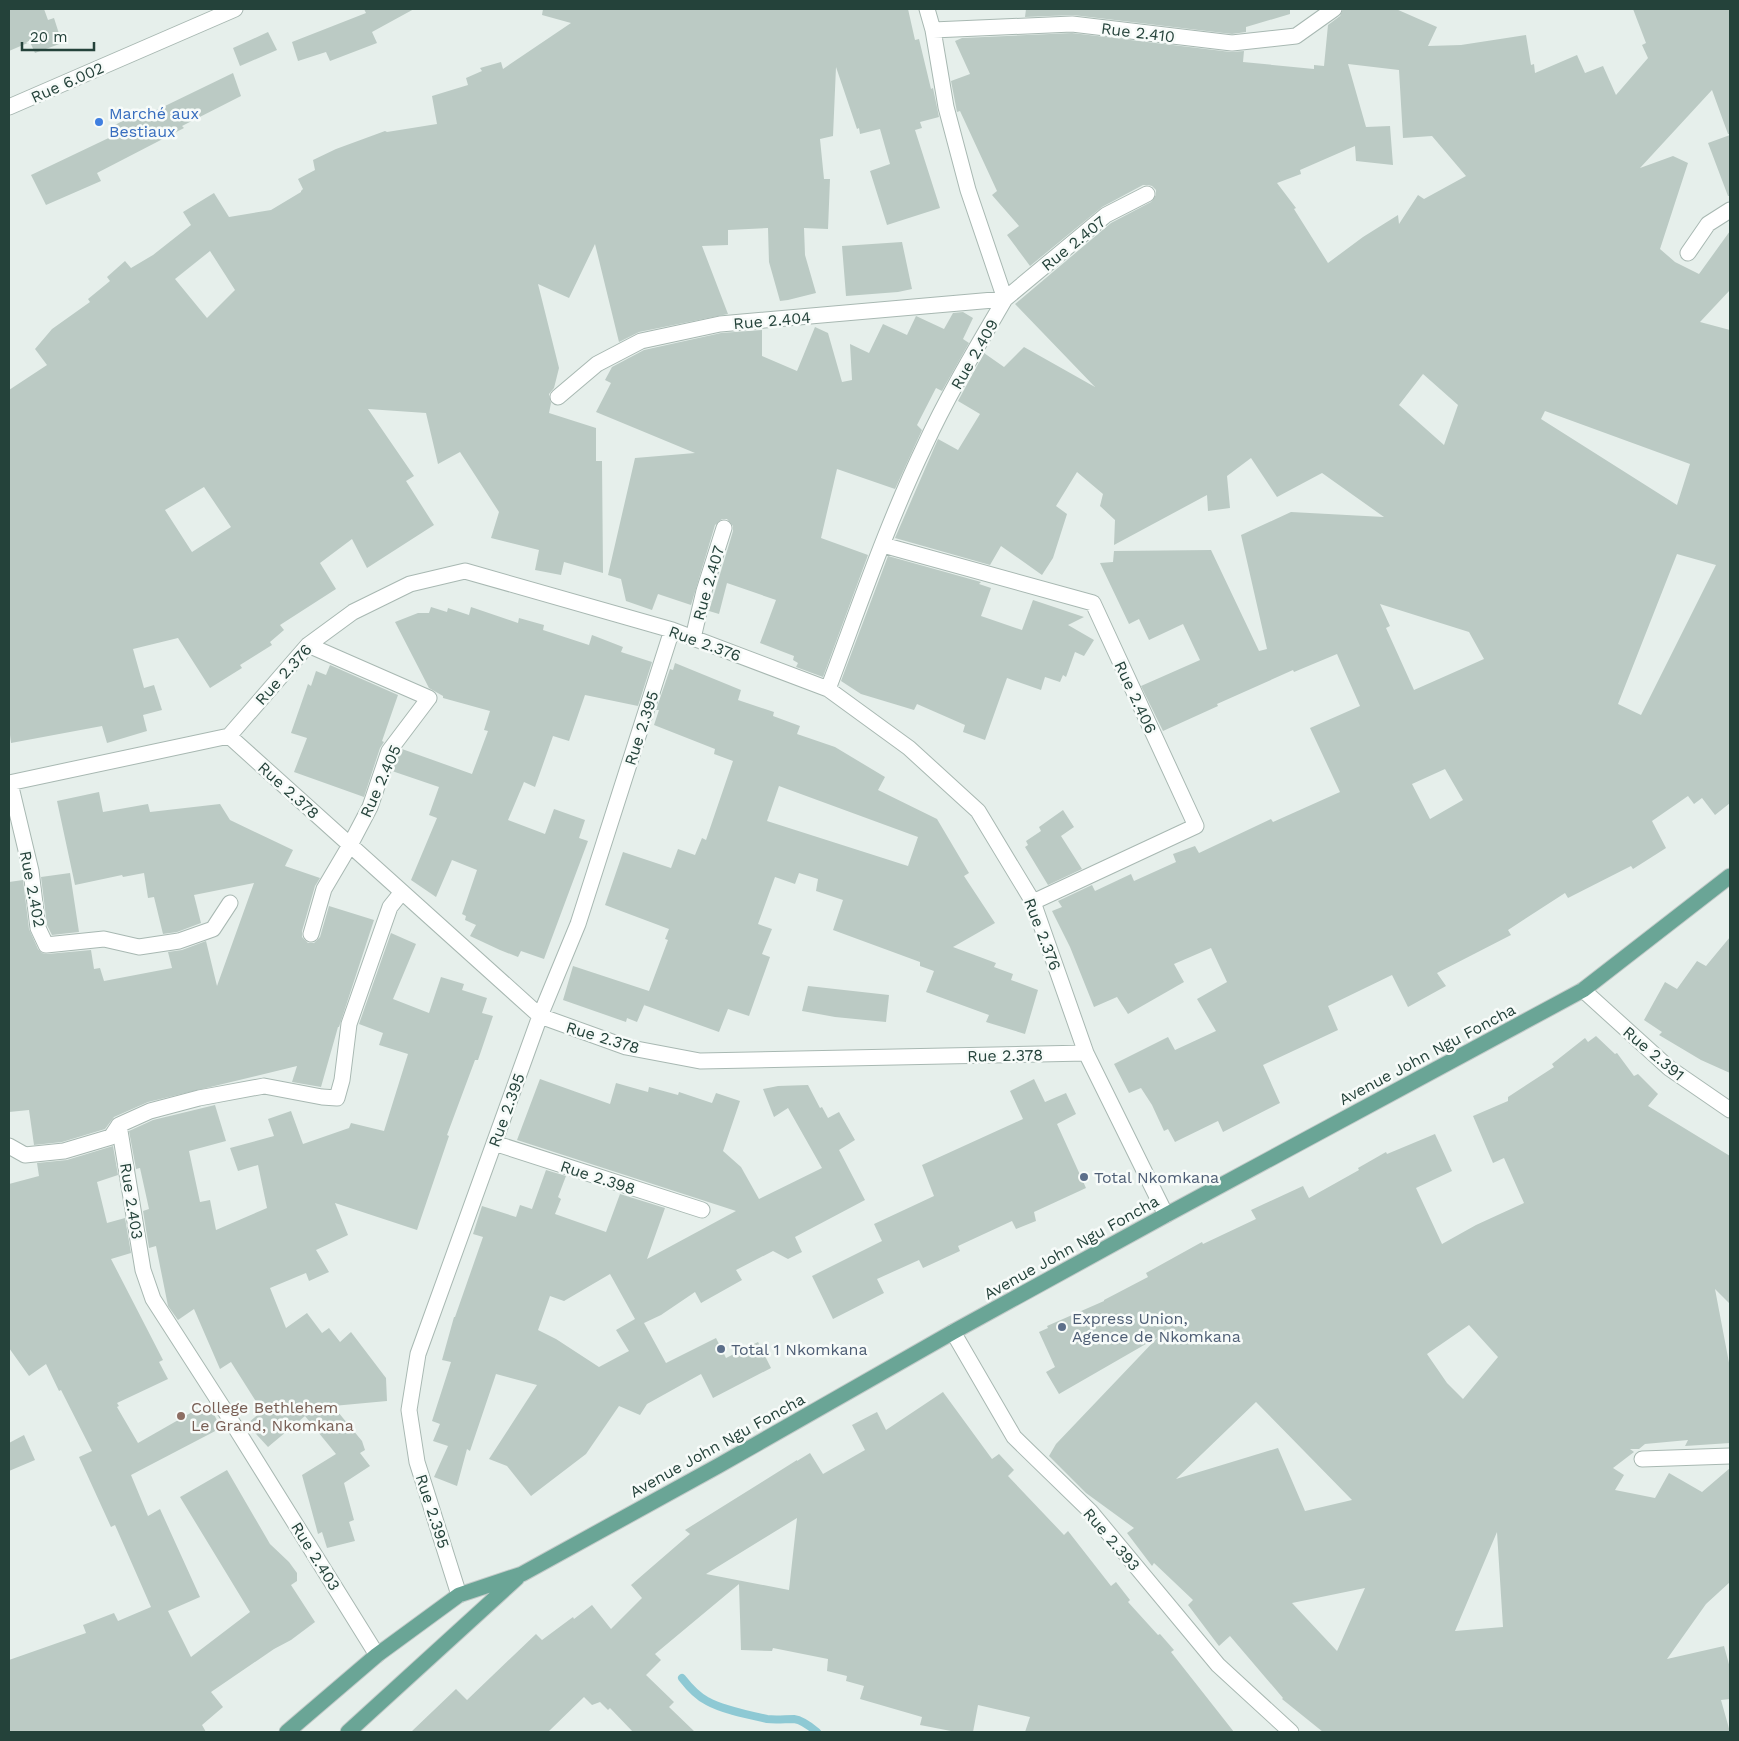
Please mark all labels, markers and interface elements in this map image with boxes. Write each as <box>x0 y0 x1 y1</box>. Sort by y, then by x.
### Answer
street label: Rue 2.410 <box>1100 19 1176 46</box>
scale bar <box>22 20 95 52</box>
text: 20 m <box>30 28 68 46</box>
street label: Rue 6.002 <box>28 58 107 107</box>
place label: Marché aux Bestiaux <box>109 104 199 141</box>
marker: Marché aux Bestiaux <box>93 116 105 128</box>
street label: Rue 2.407 <box>1037 212 1109 275</box>
street label: Rue 2.404 <box>732 308 812 333</box>
street label: Rue 2.409 <box>947 316 1002 393</box>
street label: Rue 2.407 <box>689 544 728 623</box>
street label: Rue 2.376 <box>666 622 744 665</box>
street label: Rue 2.376 <box>251 640 316 709</box>
street label: Rue 2.406 <box>1110 658 1161 737</box>
street label: Rue 2.395 <box>621 689 662 768</box>
street label: Rue 2.405 <box>356 742 405 820</box>
street label: Rue 2.378 <box>254 758 323 823</box>
street label: Rue 2.402 <box>16 849 49 929</box>
street label: Rue 2.376 <box>1020 895 1065 973</box>
street label: Avenue John Ngu Foncha <box>1336 1000 1519 1109</box>
street label: Rue 2.378 <box>564 1017 642 1058</box>
street label: Rue 2.391 <box>1619 1022 1688 1084</box>
street label: Rue 2.378 <box>967 1045 1043 1066</box>
street label: Rue 2.395 <box>484 1071 529 1150</box>
street label: Rue 2.398 <box>558 1156 638 1199</box>
street label: Rue 2.403 <box>116 1161 147 1241</box>
place label: Total Nkomkana <box>1094 1168 1219 1187</box>
marker: Total Nkomkana <box>1078 1171 1090 1183</box>
street label: Avenue John Ngu Foncha <box>980 1191 1162 1304</box>
place label: Express Union, Agence de Nkomkana <box>1072 1309 1241 1346</box>
marker: Express Union, Agence de Nkomkana <box>1056 1321 1068 1333</box>
place label: Total 1 Nkomkana <box>731 1340 868 1359</box>
marker: Total 1 Nkomkana <box>715 1343 727 1355</box>
street label: Avenue John Ngu Foncha <box>626 1389 808 1502</box>
place label: College Bethlehem Le Grand, Nkomkana <box>191 1398 354 1435</box>
marker: College Bethlehem Le Grand, Nkomkana <box>175 1410 187 1422</box>
street label: Rue 2.395 <box>412 1472 453 1551</box>
street label: Rue 2.393 <box>1079 1504 1144 1575</box>
street label: Rue 2.403 <box>287 1519 344 1594</box>

